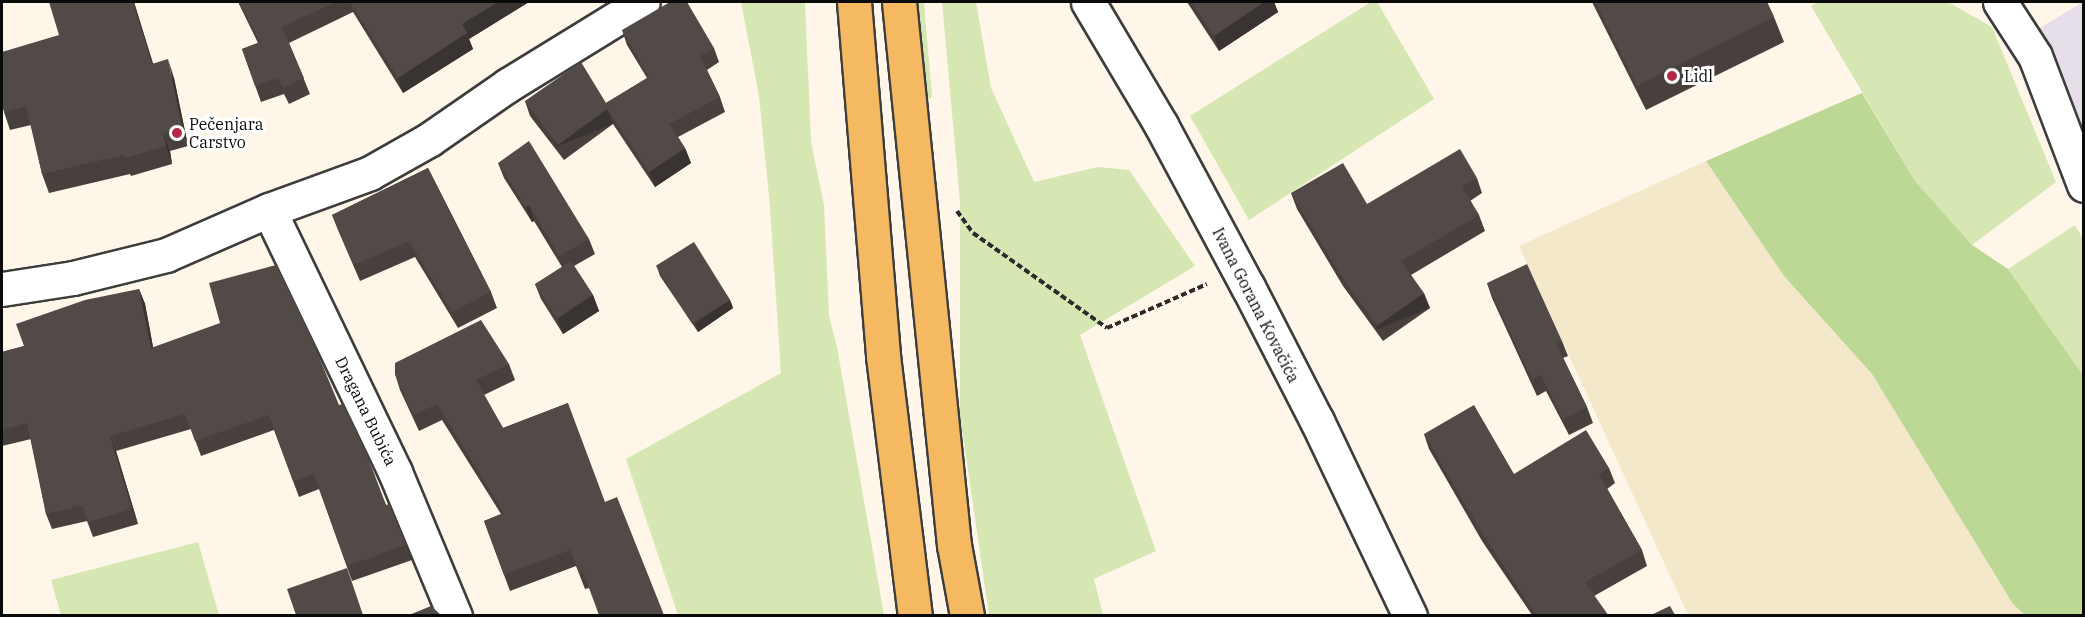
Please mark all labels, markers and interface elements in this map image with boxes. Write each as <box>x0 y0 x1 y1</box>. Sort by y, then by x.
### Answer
place label: Lidl <box>1684 66 1713 86</box>
marker: Lidl <box>1665 69 1679 83</box>
place label: Pečenjara Carstvo <box>189 114 264 152</box>
marker: Pečenjara Carstvo <box>170 126 184 140</box>
street label: Ivana Gorana Kovačića <box>1209 224 1303 386</box>
street label: Dragana Bubića <box>331 353 401 469</box>

